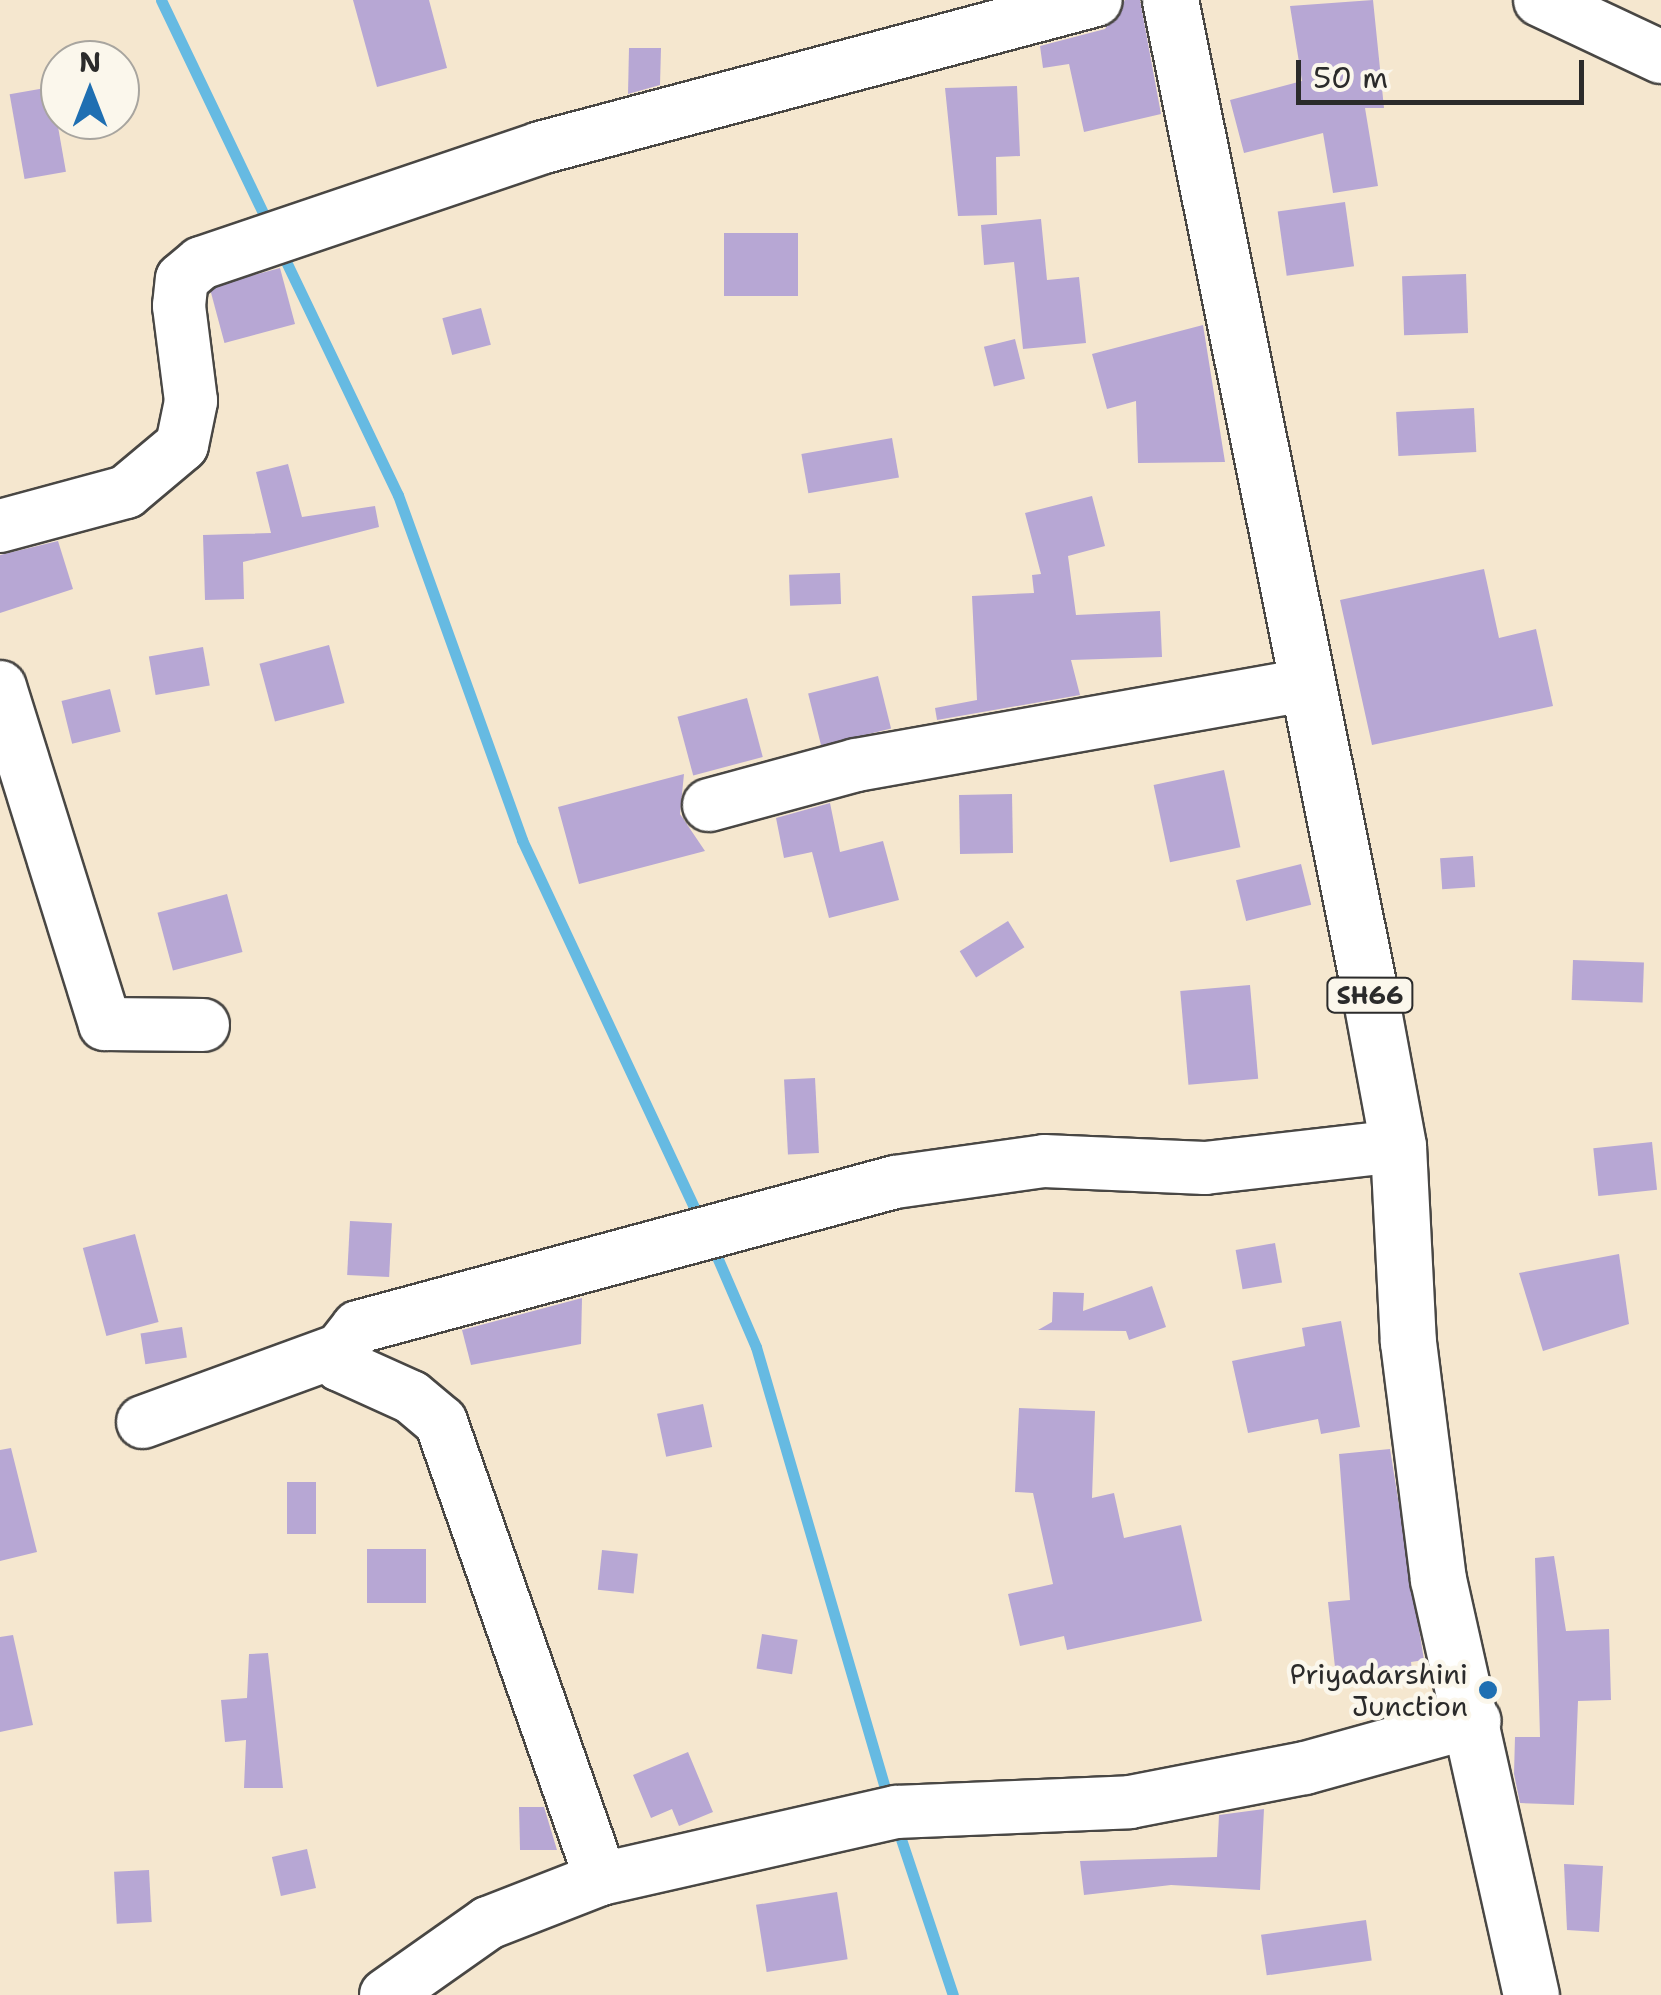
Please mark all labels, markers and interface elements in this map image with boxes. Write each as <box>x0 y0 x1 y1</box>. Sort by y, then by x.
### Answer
north arrow <box>40 40 140 140</box>
scale bar <box>1301 40 1588 102</box>
text: N <box>79 43 101 81</box>
text: 50 m <box>1313 57 1388 98</box>
road number: SH66 <box>1325 975 1415 1015</box>
place label: Priyadarshini Junction <box>1289 1657 1468 1723</box>
marker: Priyadarshini Junction <box>1477 1679 1499 1701</box>

